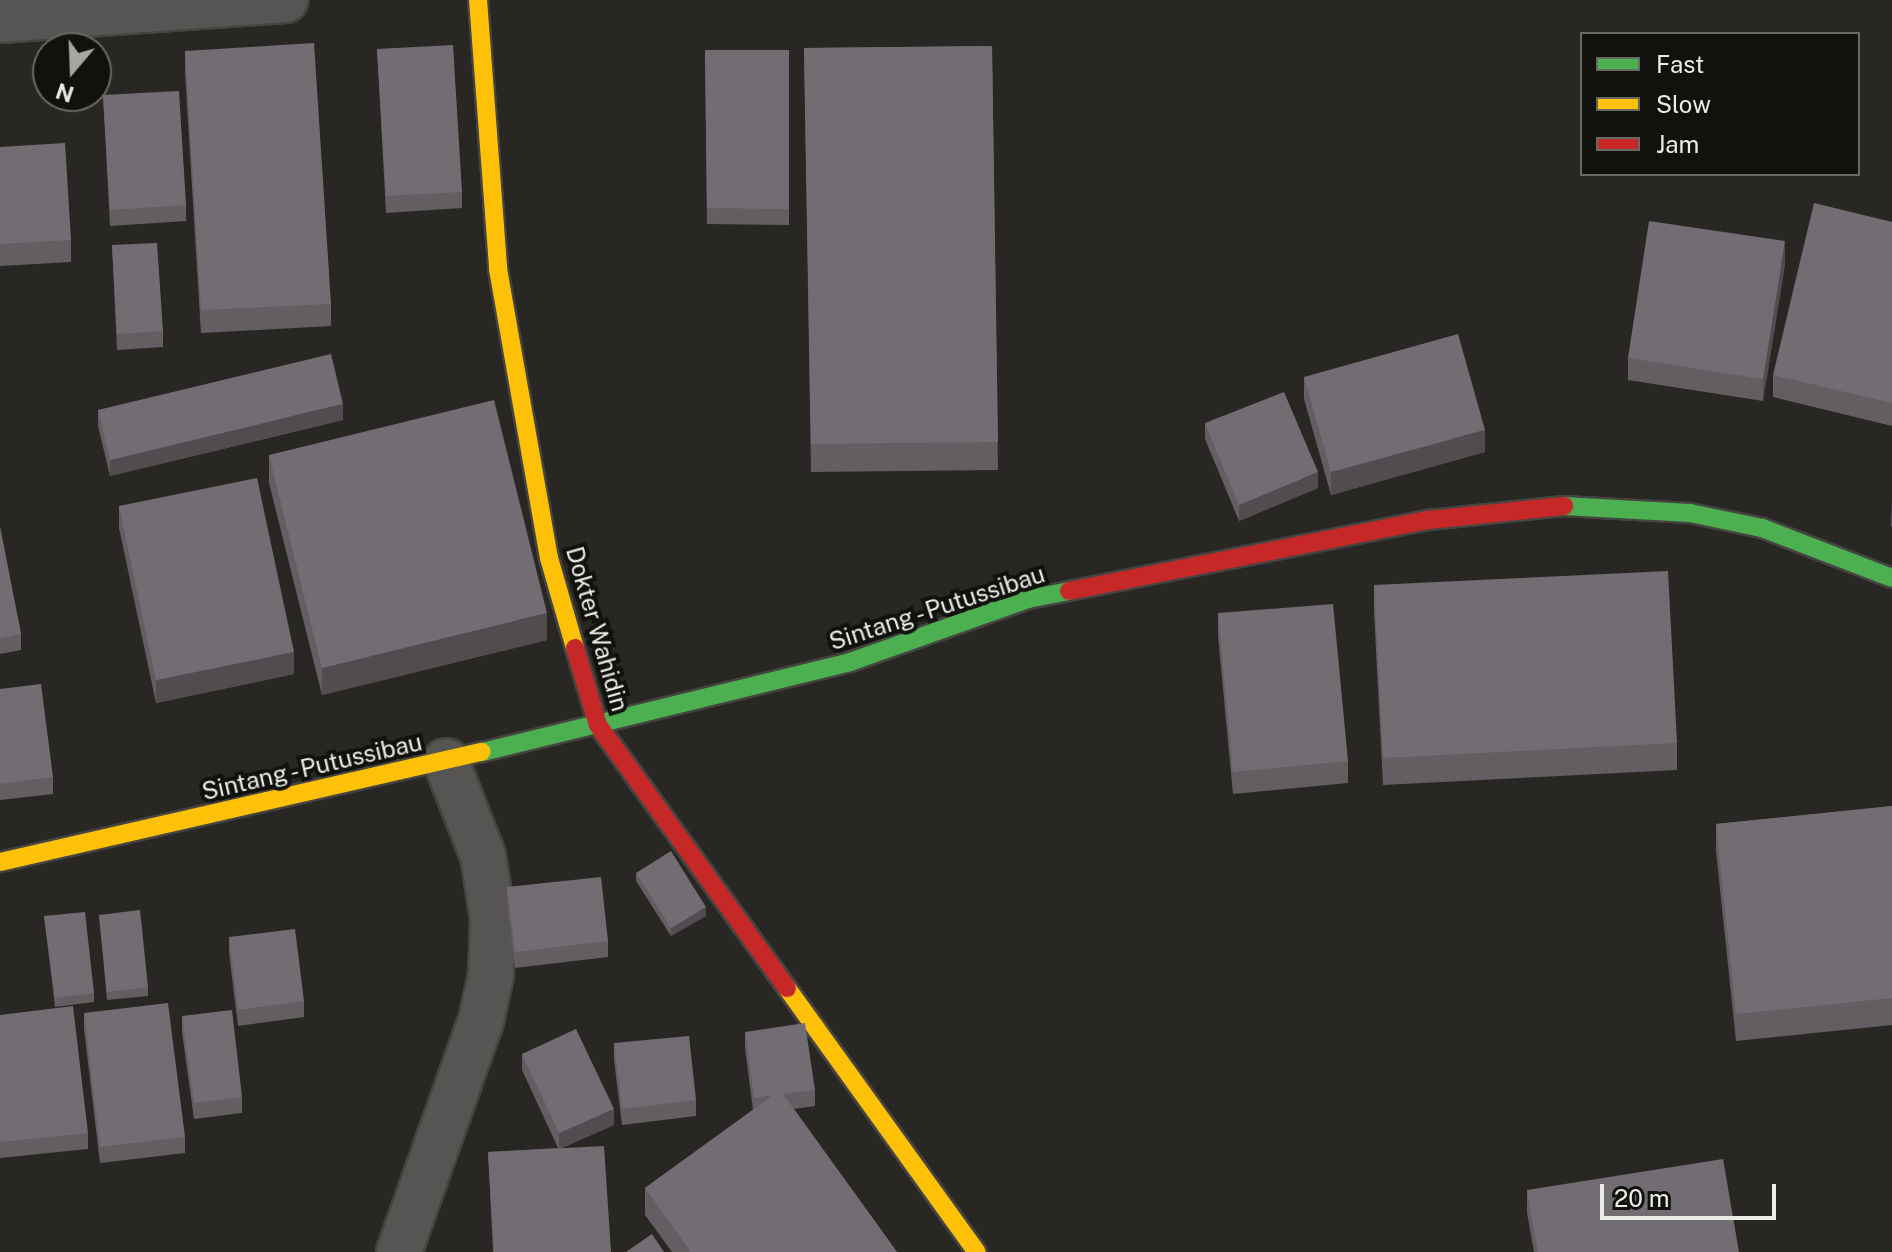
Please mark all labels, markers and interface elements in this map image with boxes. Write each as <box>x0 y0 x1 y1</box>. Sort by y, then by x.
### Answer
north arrow <box>32 32 112 112</box>
legend <box>1580 32 1860 176</box>
text: Fast <box>1656 50 1704 78</box>
text: N <box>52 78 77 108</box>
text: Slow <box>1656 90 1711 118</box>
text: Jam <box>1656 130 1699 158</box>
street label: Dokter Wahidin <box>560 543 634 715</box>
street label: Sintang - Putussibau <box>822 559 1052 657</box>
street label: Sintang - Putussibau <box>196 727 428 807</box>
scale bar <box>1604 1168 1780 1218</box>
text: 20 m <box>1614 1184 1670 1212</box>

